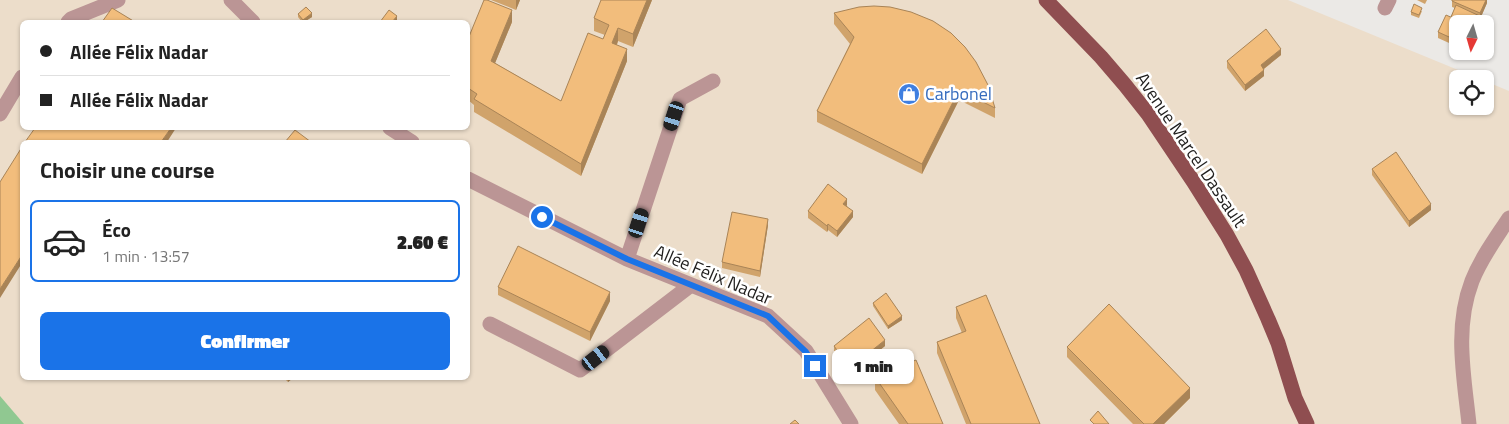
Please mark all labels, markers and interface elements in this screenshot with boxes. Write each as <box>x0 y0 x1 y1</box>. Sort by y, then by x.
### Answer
north arrow <box>1449 15 1494 60</box>
map controls <box>1449 15 1494 115</box>
text: Allée Félix Nadar <box>70 37 208 66</box>
street label: Avenue Marcel Dassault <box>1129 67 1254 233</box>
button: locate <box>1449 70 1494 115</box>
place label: Carbonel <box>925 80 992 107</box>
shop icon: Carbonel <box>897 82 921 106</box>
text: Allée Félix Nadar <box>70 85 208 114</box>
car <box>662 99 685 133</box>
text: Choisir une course <box>40 153 214 187</box>
route start <box>531 206 553 228</box>
car <box>627 206 650 240</box>
text: Éco <box>102 215 131 244</box>
icon: car <box>42 219 87 264</box>
text: 2.60 € <box>397 227 448 256</box>
street label: Allée Félix Nadar <box>650 238 776 312</box>
text: 1 min · 13:57 <box>102 244 190 268</box>
button: Confirmer <box>40 312 450 370</box>
car <box>579 343 612 373</box>
callout: 1 min <box>832 348 915 384</box>
text: 1 min <box>853 354 893 378</box>
route end <box>804 355 826 377</box>

